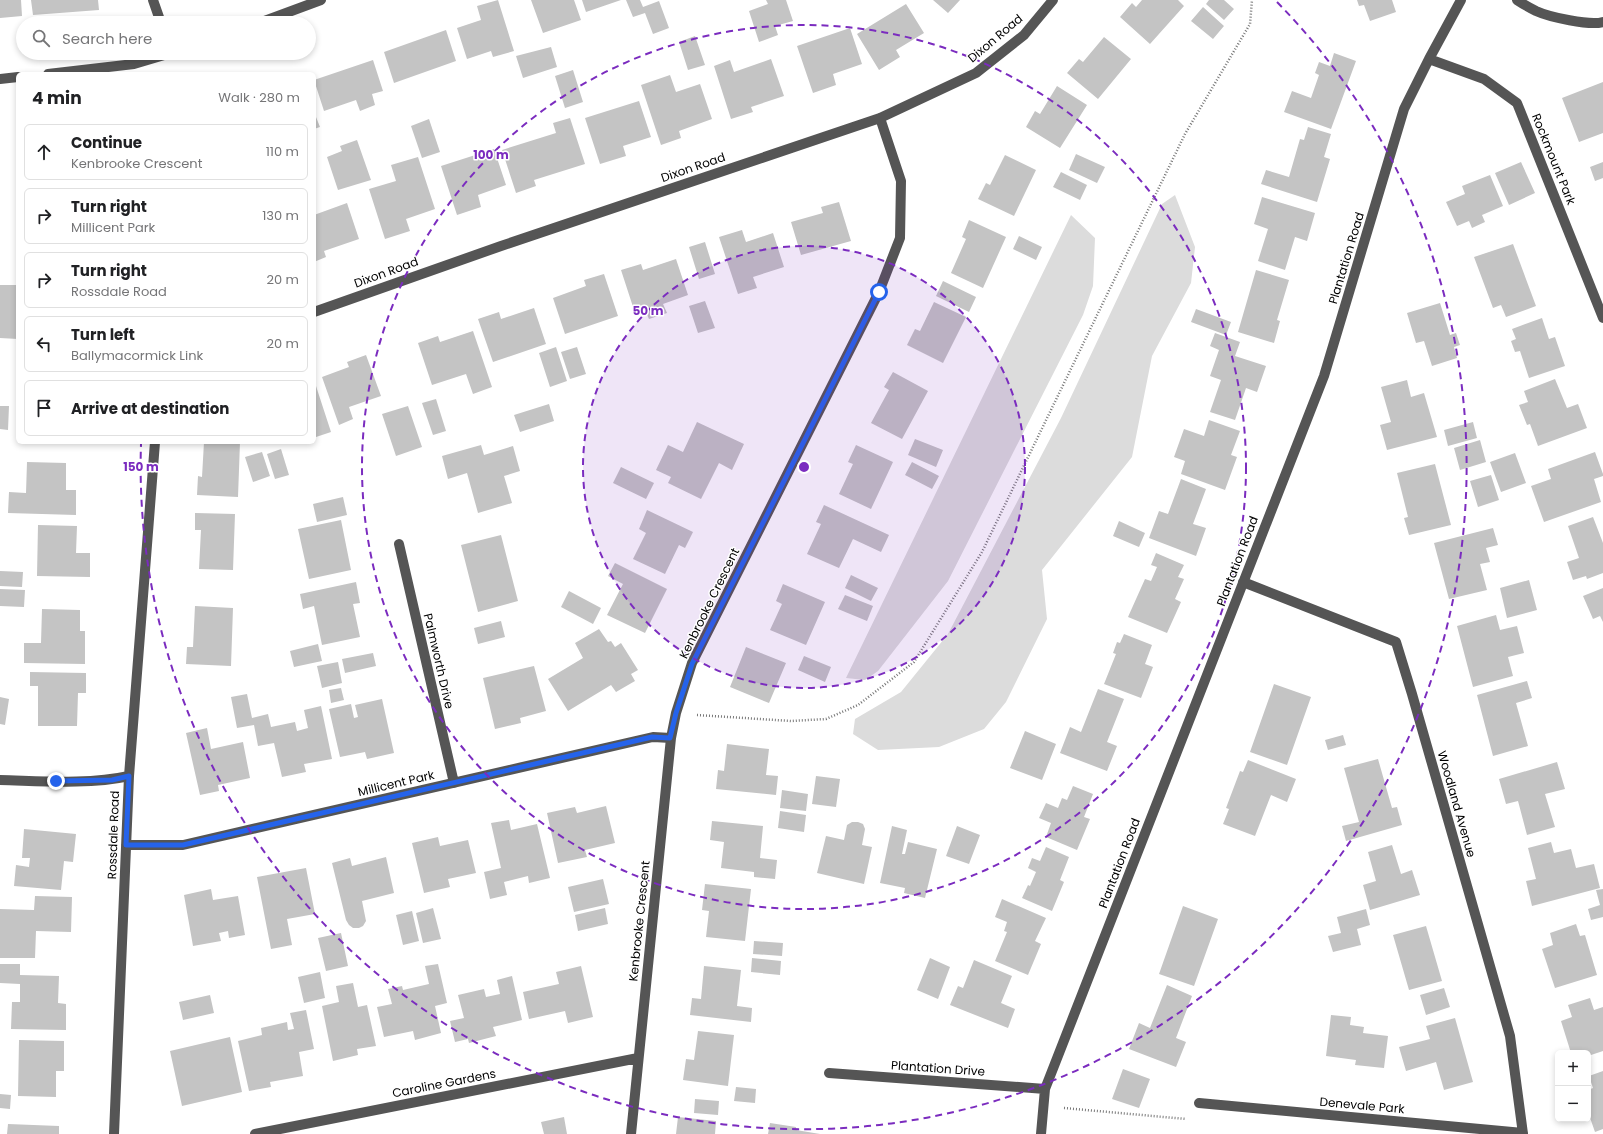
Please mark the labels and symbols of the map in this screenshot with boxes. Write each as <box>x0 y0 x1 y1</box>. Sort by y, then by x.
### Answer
street label: Dixon Road <box>964 10 1026 66</box>
street label: Rockmount Park <box>1528 111 1580 208</box>
text: 100 m <box>473 146 509 163</box>
street label: Dixon Road <box>659 148 727 186</box>
street label: Plantation Road <box>1324 210 1368 306</box>
street label: Dixon Road <box>352 253 420 291</box>
route start <box>870 283 888 301</box>
text: 50 m <box>633 302 664 319</box>
text: 150 m <box>123 458 159 475</box>
centre of rings <box>797 460 811 474</box>
street label: Plantation Road <box>1212 513 1262 609</box>
street label: Kenbrooke Crescent <box>675 545 743 661</box>
street label: Palmworth Drive <box>420 611 458 711</box>
street label: Woodland Avenue <box>1434 749 1480 859</box>
street label: Millicent Park <box>356 766 437 800</box>
route end <box>47 772 65 790</box>
street label: Rossdale Road <box>103 790 123 880</box>
street label: Plantation Road <box>1094 815 1144 911</box>
street label: Kenbrooke Crescent <box>624 860 654 982</box>
street label: Plantation Drive <box>890 1056 986 1080</box>
street label: Caroline Gardens <box>391 1065 497 1101</box>
street label: Denevale Park <box>1319 1093 1406 1117</box>

